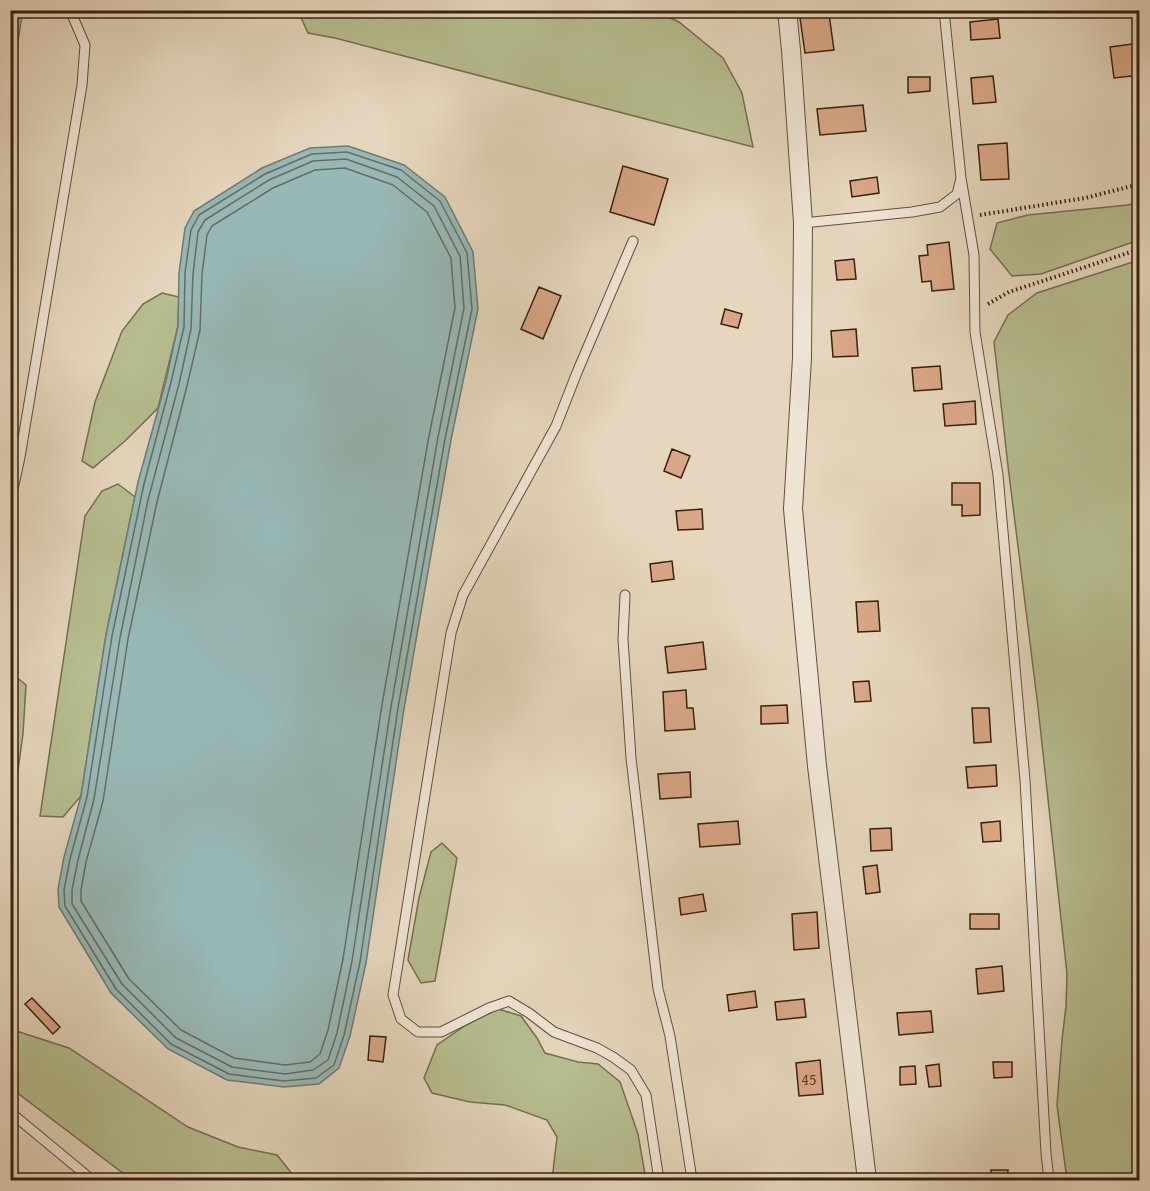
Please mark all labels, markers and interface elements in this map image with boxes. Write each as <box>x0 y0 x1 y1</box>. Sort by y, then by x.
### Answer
house number: 45 <box>801 1067 817 1091</box>

